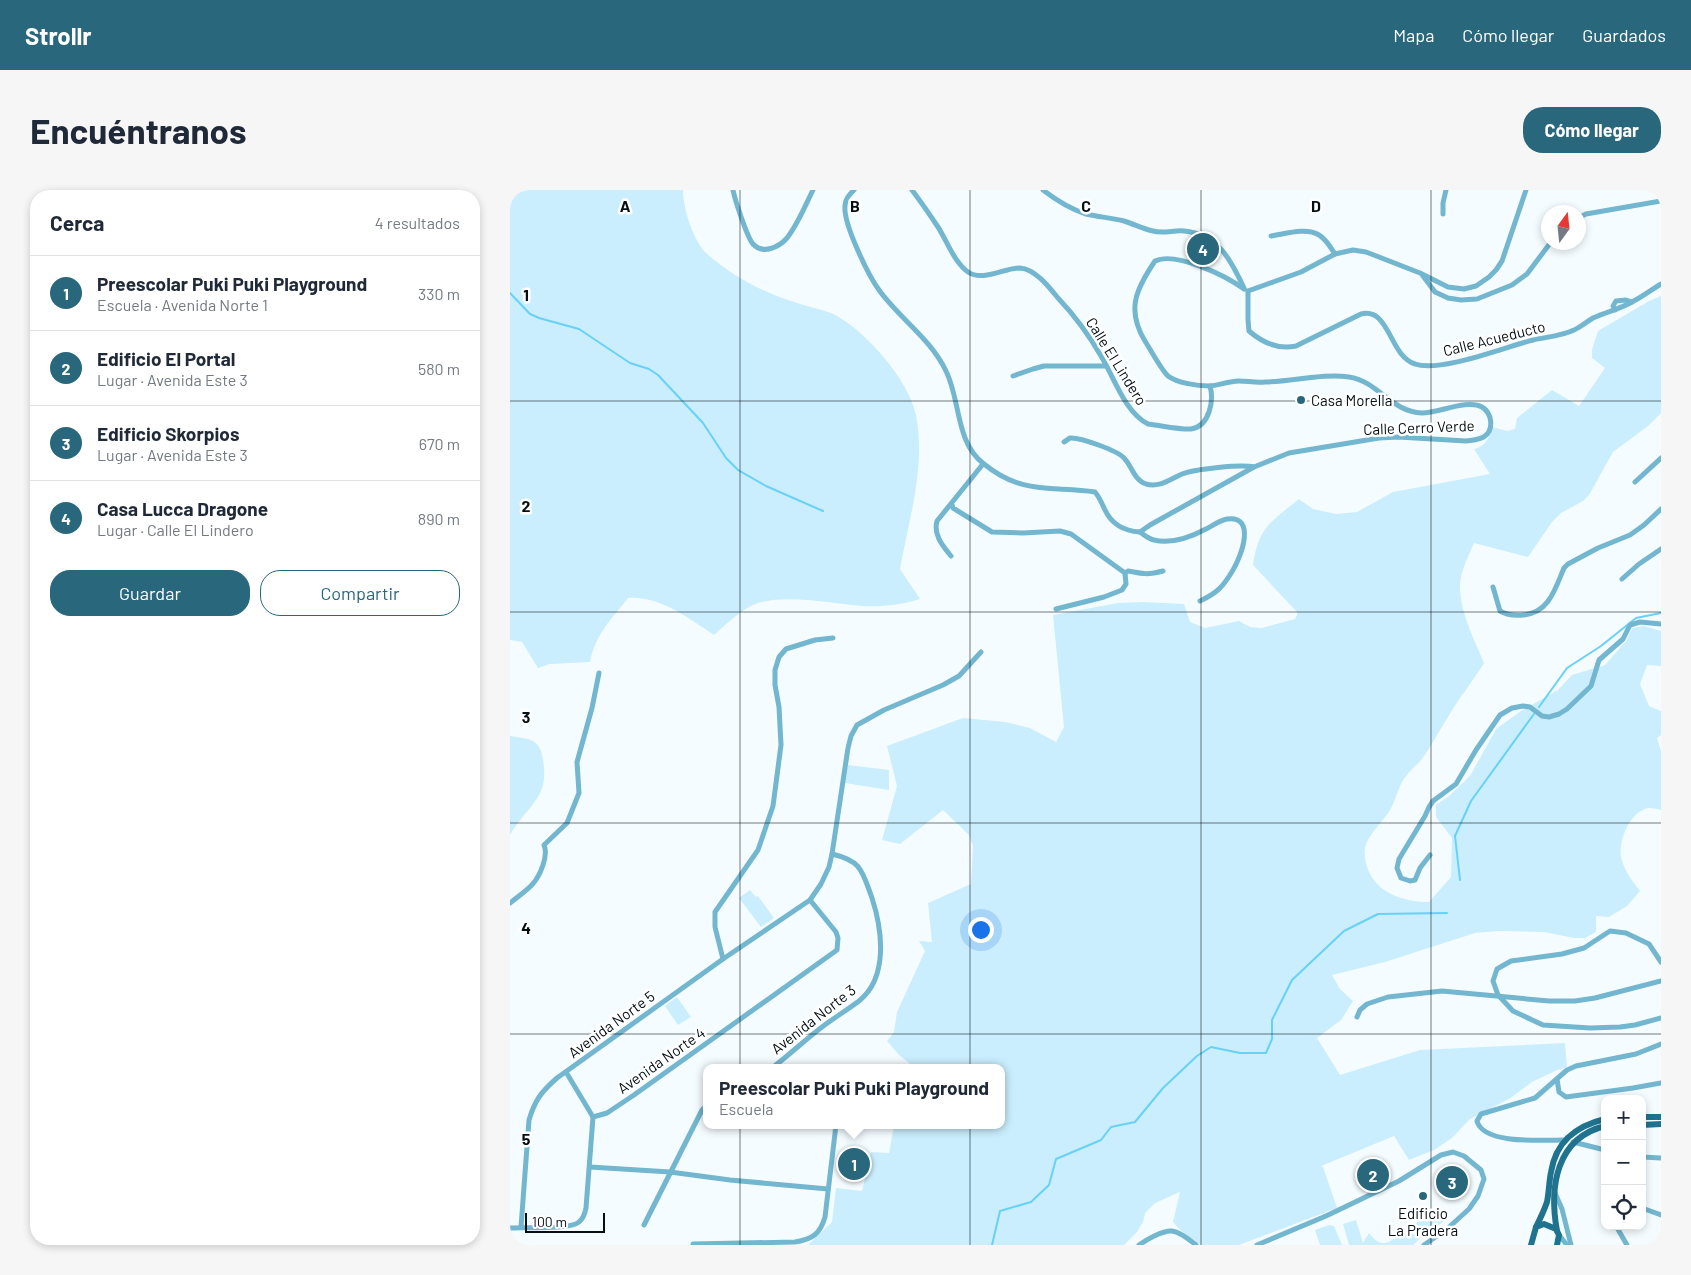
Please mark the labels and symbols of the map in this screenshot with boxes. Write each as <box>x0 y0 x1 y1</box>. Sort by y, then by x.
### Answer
text: A <box>620 196 631 215</box>
text: B <box>850 196 860 215</box>
text: C <box>1081 196 1091 215</box>
text: D <box>1311 196 1321 215</box>
north arrow <box>1541 205 1586 250</box>
pin: 4 <box>1187 230 1219 268</box>
text: 1 <box>523 285 529 304</box>
street label: Calle El Lindero <box>1083 314 1151 408</box>
street label: Calle Acueducto <box>1441 317 1547 359</box>
place label: Casa Morella <box>1311 391 1392 409</box>
marker: Casa Morella <box>1295 394 1307 406</box>
street label: Calle Cerro Verde <box>1363 416 1475 438</box>
text: 2 <box>522 496 531 515</box>
text: 3 <box>522 707 530 726</box>
your location <box>968 917 994 943</box>
text: 4 <box>521 918 531 937</box>
street label: Avenida Norte 3 <box>767 980 859 1058</box>
street label: Avenida Norte 5 <box>564 987 658 1061</box>
street label: Avenida Norte 4 <box>614 1023 708 1097</box>
text: 5 <box>522 1129 531 1148</box>
pin: 1 <box>838 1145 870 1183</box>
pin: 2 <box>1357 1156 1389 1194</box>
pin: 3 <box>1436 1163 1468 1201</box>
marker: Edificio La Pradera <box>1417 1190 1429 1202</box>
place label: Edificio La Pradera <box>1388 1204 1458 1239</box>
scale bar <box>525 1210 605 1233</box>

